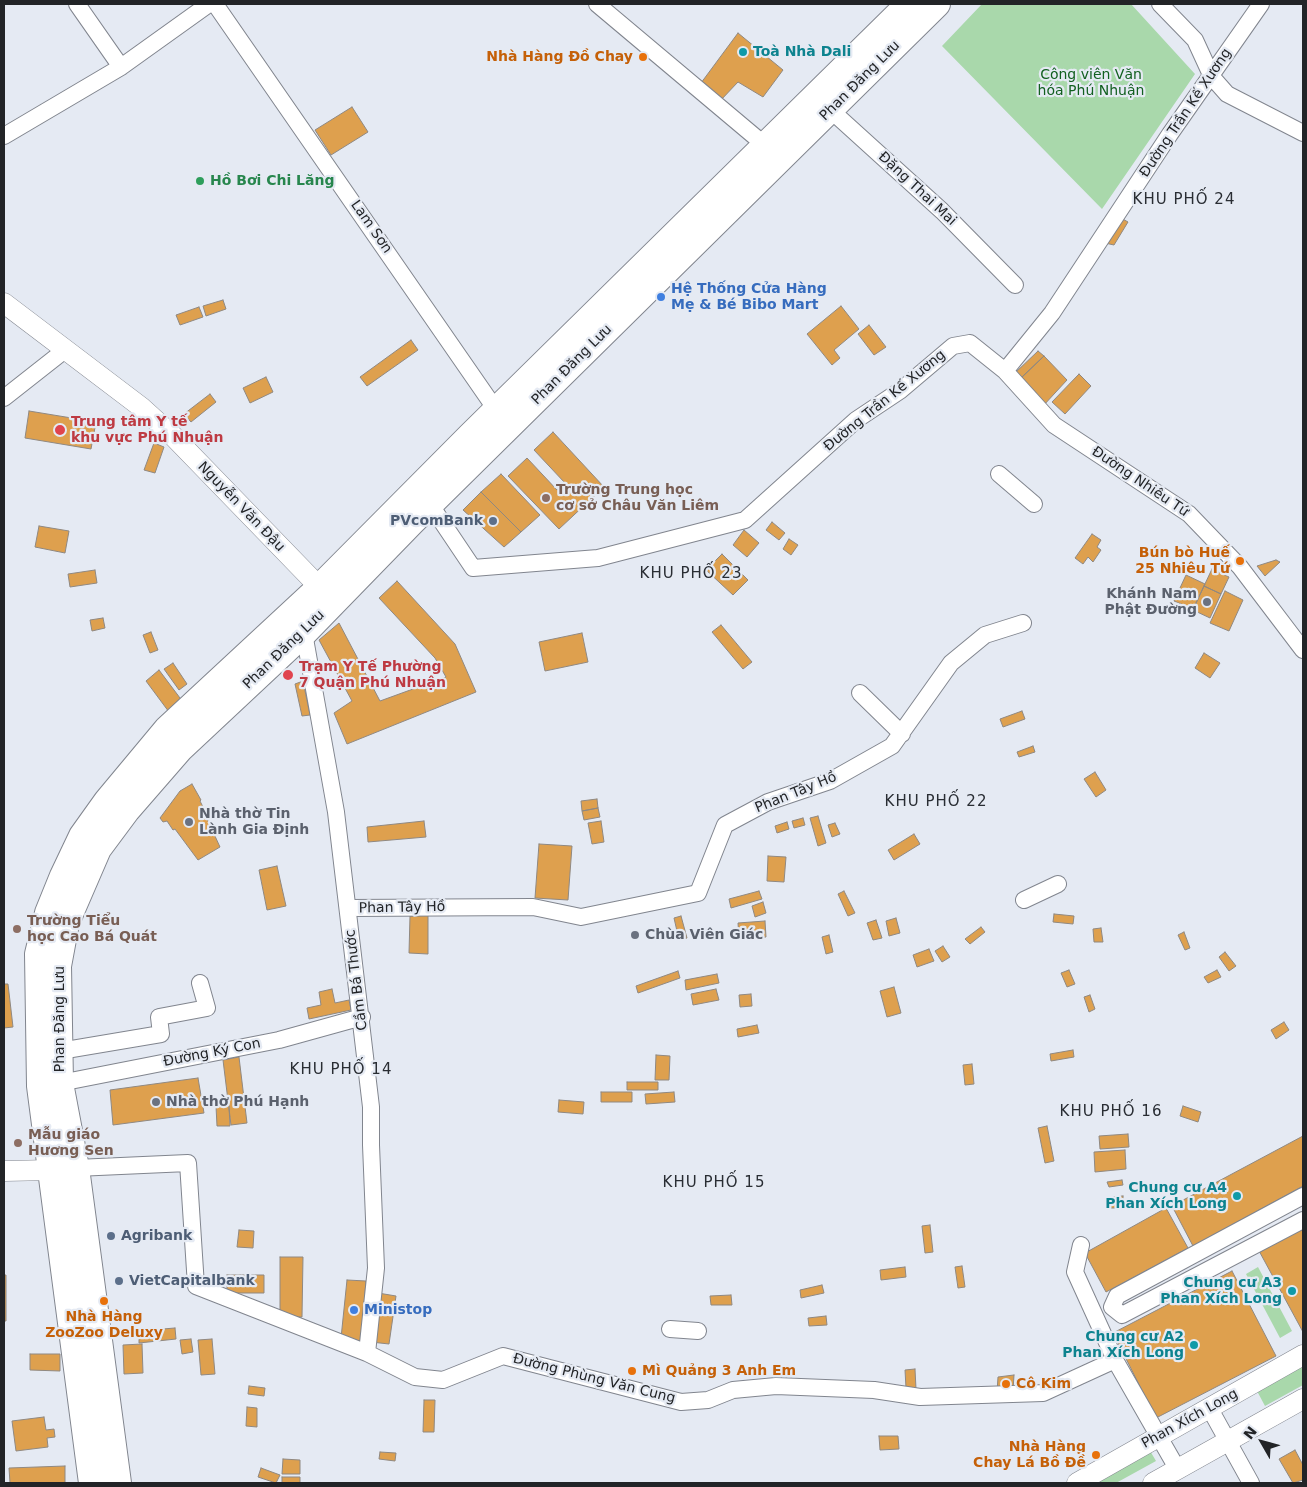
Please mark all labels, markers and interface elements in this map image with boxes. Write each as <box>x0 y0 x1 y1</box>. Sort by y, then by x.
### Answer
street label: Phan Đăng Lưu <box>816 37 904 125</box>
place label: Toà Nhà Dali <box>753 44 851 60</box>
street label: Đường Trần Kế Xương <box>1137 45 1235 181</box>
marker: Toà Nhà Dali <box>737 46 749 58</box>
place label: Nhà Hàng Đồ Chay <box>486 49 633 65</box>
marker: Nhà Hàng Đồ Chay <box>637 51 649 63</box>
park label: Công viên Văn hóa Phú Nhuận <box>1038 67 1144 100</box>
street label: Đặng Thai Mai <box>875 149 959 229</box>
place label: Hồ Bơi Chi Lăng <box>210 173 334 189</box>
marker: Hồ Bơi Chi Lăng <box>194 175 206 187</box>
district label: KHU PHỐ 24 <box>1131 191 1237 209</box>
street label: Lam Sơn <box>347 197 395 257</box>
place label: Hệ Thống Cửa Hàng Mẹ & Bé Bibo Mart <box>671 281 827 314</box>
marker: Hệ Thống Cửa Hàng Mẹ & Bé Bibo Mart <box>655 291 667 303</box>
street label: Phan Đăng Lưu <box>528 321 616 409</box>
street label: Đường Trần Kế Xương <box>821 347 949 455</box>
place label: Trung tâm Y tế khu vực Phú Nhuận <box>71 414 224 447</box>
marker: Trung tâm Y tế khu vực Phú Nhuận <box>53 423 67 437</box>
street label: Đường Nhiêu Tứ <box>1088 443 1192 521</box>
street label: Nguyễn Văn Đậu <box>194 459 288 555</box>
place label: Trường Trung học cơ sở Châu Văn Liêm <box>556 482 719 514</box>
marker: Trường Trung học cơ sở Châu Văn Liêm <box>540 492 552 504</box>
place label: PVcomBank <box>390 513 483 529</box>
marker: PVcomBank <box>487 515 499 527</box>
place label: Bún bò Huế 25 Nhiêu Tứ <box>1135 545 1230 578</box>
marker: Bún bò Huế 25 Nhiêu Tứ <box>1234 555 1246 567</box>
district label: KHU PHỐ 23 <box>638 565 744 583</box>
place label: Khánh Nam Phật Đường <box>1104 586 1197 618</box>
marker: Khánh Nam Phật Đường <box>1201 596 1213 608</box>
street label: Phan Đăng Lưu <box>240 607 328 693</box>
place label: Trạm Y Tế Phường 7 Quận Phú Nhuận <box>299 659 446 692</box>
marker: Trạm Y Tế Phường 7 Quận Phú Nhuận <box>281 668 295 682</box>
street label: Phan Tây Hồ <box>753 769 839 817</box>
district label: KHU PHỐ 22 <box>883 793 989 811</box>
place label: Nhà thờ Tin Lành Gia Định <box>199 806 309 839</box>
marker: Nhà thờ Tin Lành Gia Định <box>183 816 195 828</box>
street label: Phan Tây Hồ <box>359 899 445 917</box>
place label: Trường Tiểu học Cao Bá Quát <box>27 913 157 946</box>
marker: Trường Tiểu học Cao Bá Quát <box>11 923 23 935</box>
place label: Chùa Viên Giác <box>645 927 763 943</box>
street label: Cầm Bá Thước <box>342 929 372 1031</box>
marker: Chùa Viên Giác <box>629 929 641 941</box>
street label: Phan Đăng Lưu <box>52 966 68 1072</box>
street label: Đường Ký Con <box>162 1035 262 1071</box>
district label: KHU PHỐ 14 <box>288 1061 394 1079</box>
place label: Nhà thờ Phú Hạnh <box>166 1094 309 1110</box>
marker: Nhà thờ Phú Hạnh <box>150 1096 162 1108</box>
district label: KHU PHỐ 16 <box>1058 1103 1164 1121</box>
place label: Mẫu giáo Hương Sen <box>28 1127 114 1160</box>
marker: Mẫu giáo Hương Sen <box>12 1137 24 1149</box>
district label: KHU PHỐ 15 <box>661 1174 767 1192</box>
place label: Chung cư A4 Phan Xích Long <box>1105 1180 1227 1212</box>
marker: Chung cư A4 Phan Xích Long <box>1231 1190 1243 1202</box>
place label: Agribank <box>121 1228 192 1244</box>
marker: Agribank <box>105 1230 117 1242</box>
place label: VietCapitalbank <box>129 1273 255 1289</box>
marker: VietCapitalbank <box>113 1275 125 1287</box>
place label: Chung cư A3 Phan Xích Long <box>1160 1275 1282 1308</box>
marker: Chung cư A3 Phan Xích Long <box>1286 1285 1298 1297</box>
marker: Nhà Hàng ZooZoo Deluxy <box>98 1295 110 1307</box>
place label: Ministop <box>364 1302 432 1318</box>
marker: Ministop <box>348 1304 360 1316</box>
place label: Nhà Hàng ZooZoo Deluxy <box>45 1309 163 1341</box>
place label: Chung cư A2 Phan Xích Long <box>1062 1329 1184 1361</box>
marker: Chung cư A2 Phan Xích Long <box>1188 1339 1200 1351</box>
street label: Đường Phùng Văn Cung <box>511 1351 677 1407</box>
place label: Mì Quảng 3 Anh Em <box>642 1363 796 1379</box>
marker: Mì Quảng 3 Anh Em <box>626 1365 638 1377</box>
place label: Cô Kim <box>1016 1376 1071 1392</box>
marker: Cô Kim <box>1000 1378 1012 1390</box>
street label: Phan Xích Long <box>1139 1386 1241 1452</box>
north arrow <box>1237 1417 1287 1467</box>
text: N <box>1240 1423 1260 1442</box>
place label: Nhà Hàng Chay Lá Bồ Đề <box>973 1439 1086 1471</box>
marker: Nhà Hàng Chay Lá Bồ Đề <box>1090 1449 1102 1461</box>

